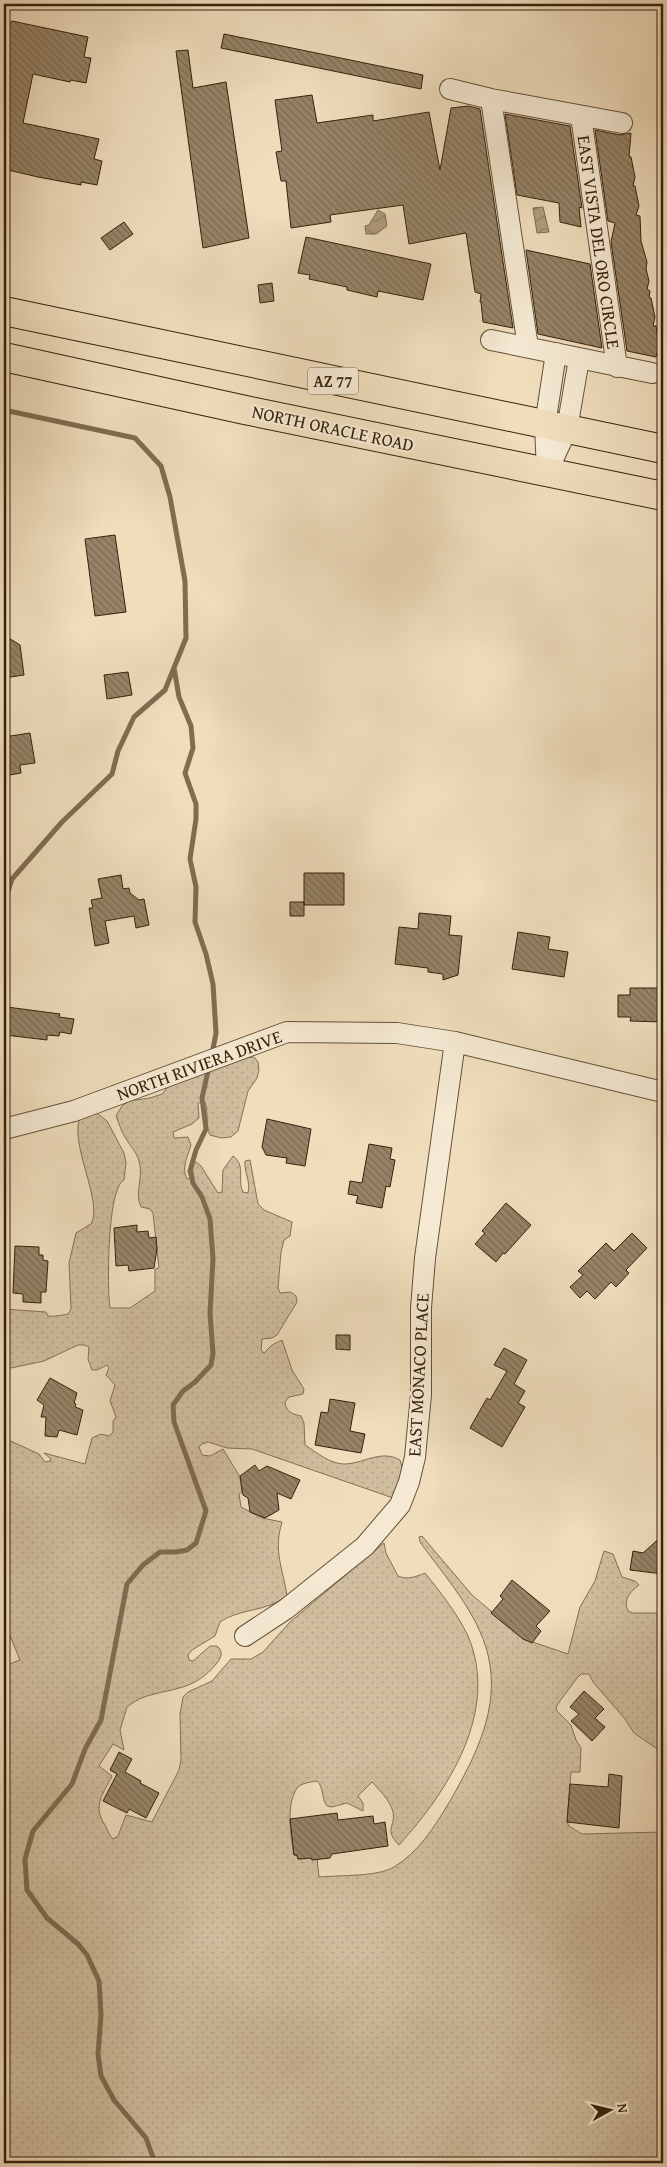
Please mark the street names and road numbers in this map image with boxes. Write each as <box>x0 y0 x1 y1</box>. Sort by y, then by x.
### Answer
street label: EAST VISTA DEL ORO CIRCLE <box>571 134 627 350</box>
road number: AZ 77 <box>308 368 358 394</box>
street label: NORTH ORACLE ROAD <box>250 398 417 458</box>
street label: NORTH RIVIERA DRIVE <box>113 1023 285 1107</box>
street label: EAST MONACO PLACE <box>400 1293 436 1457</box>

